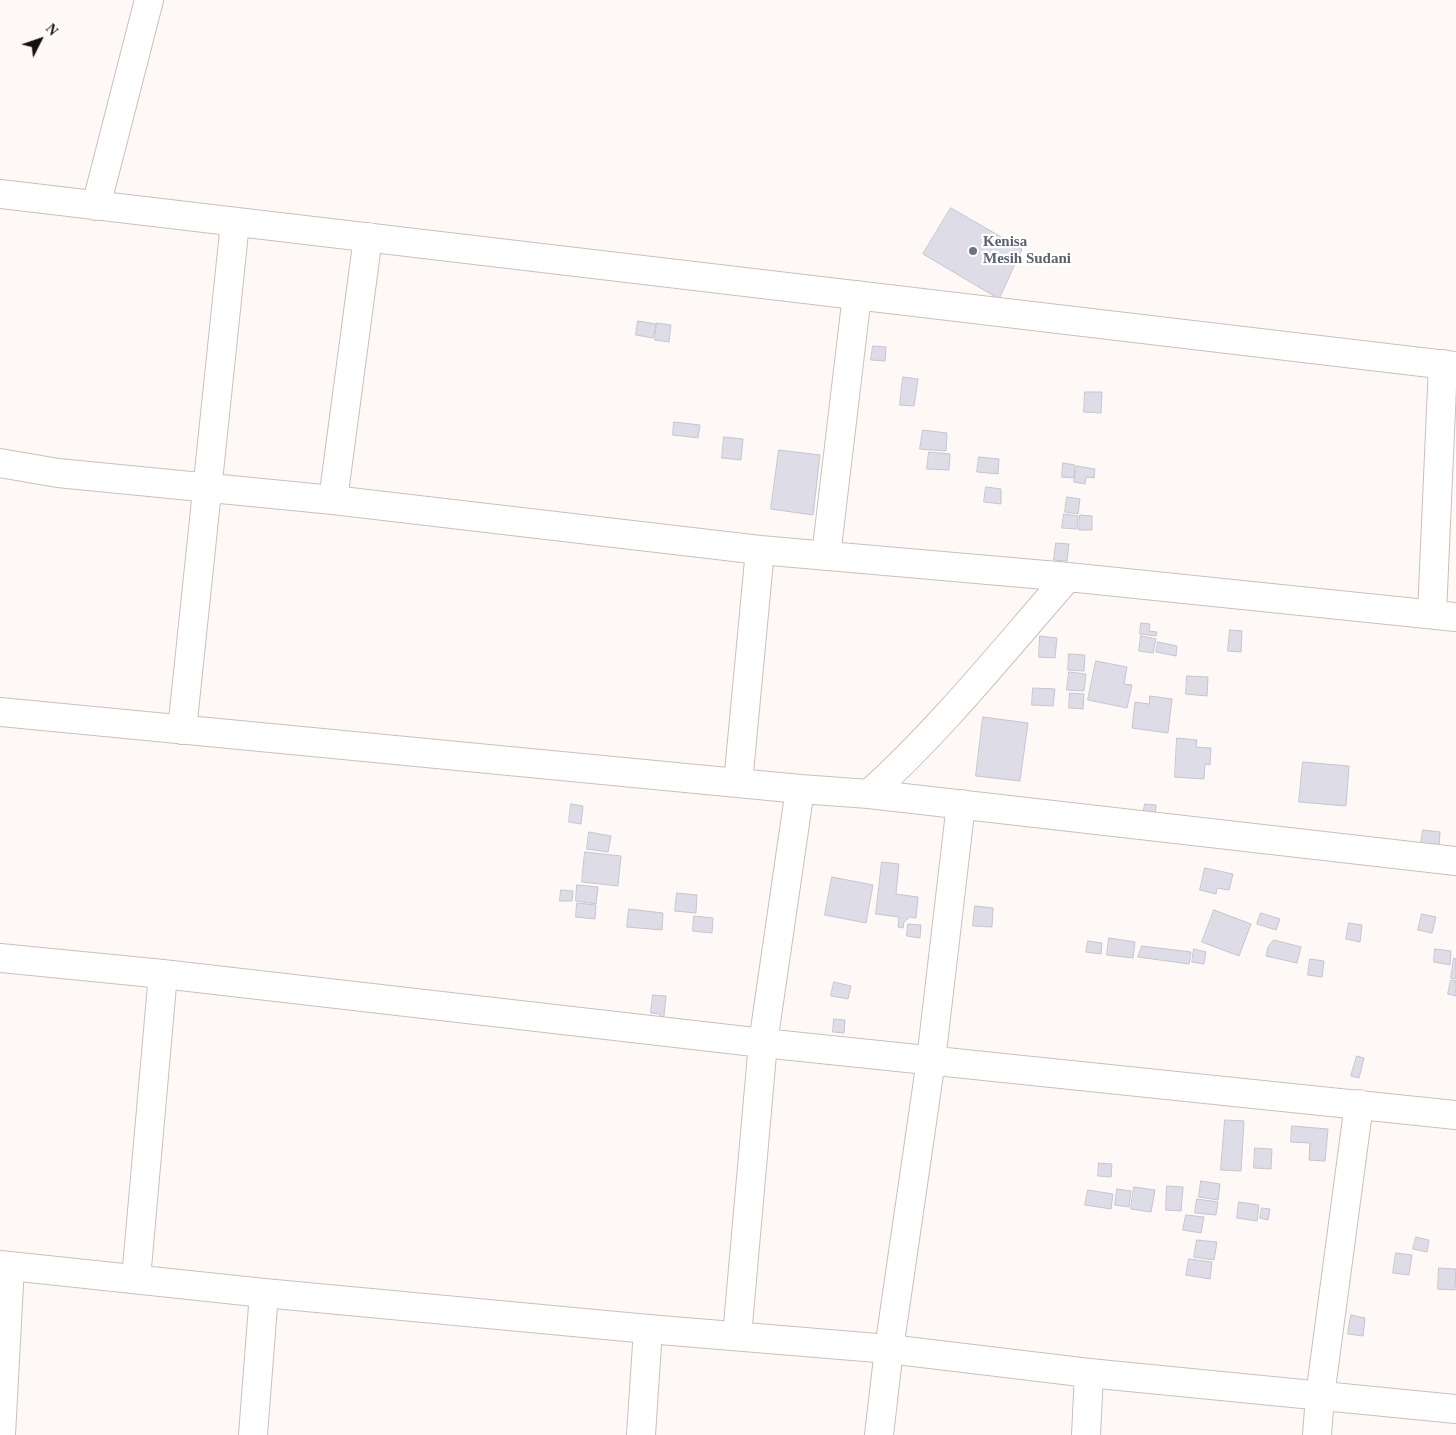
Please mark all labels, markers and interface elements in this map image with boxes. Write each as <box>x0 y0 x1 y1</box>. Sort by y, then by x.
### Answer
north arrow <box>15 15 65 65</box>
text: N <box>43 21 61 39</box>
place label: Kenisa Mesih Sudani <box>983 233 1083 268</box>
marker: Kenisa Mesih Sudani <box>967 245 979 257</box>

